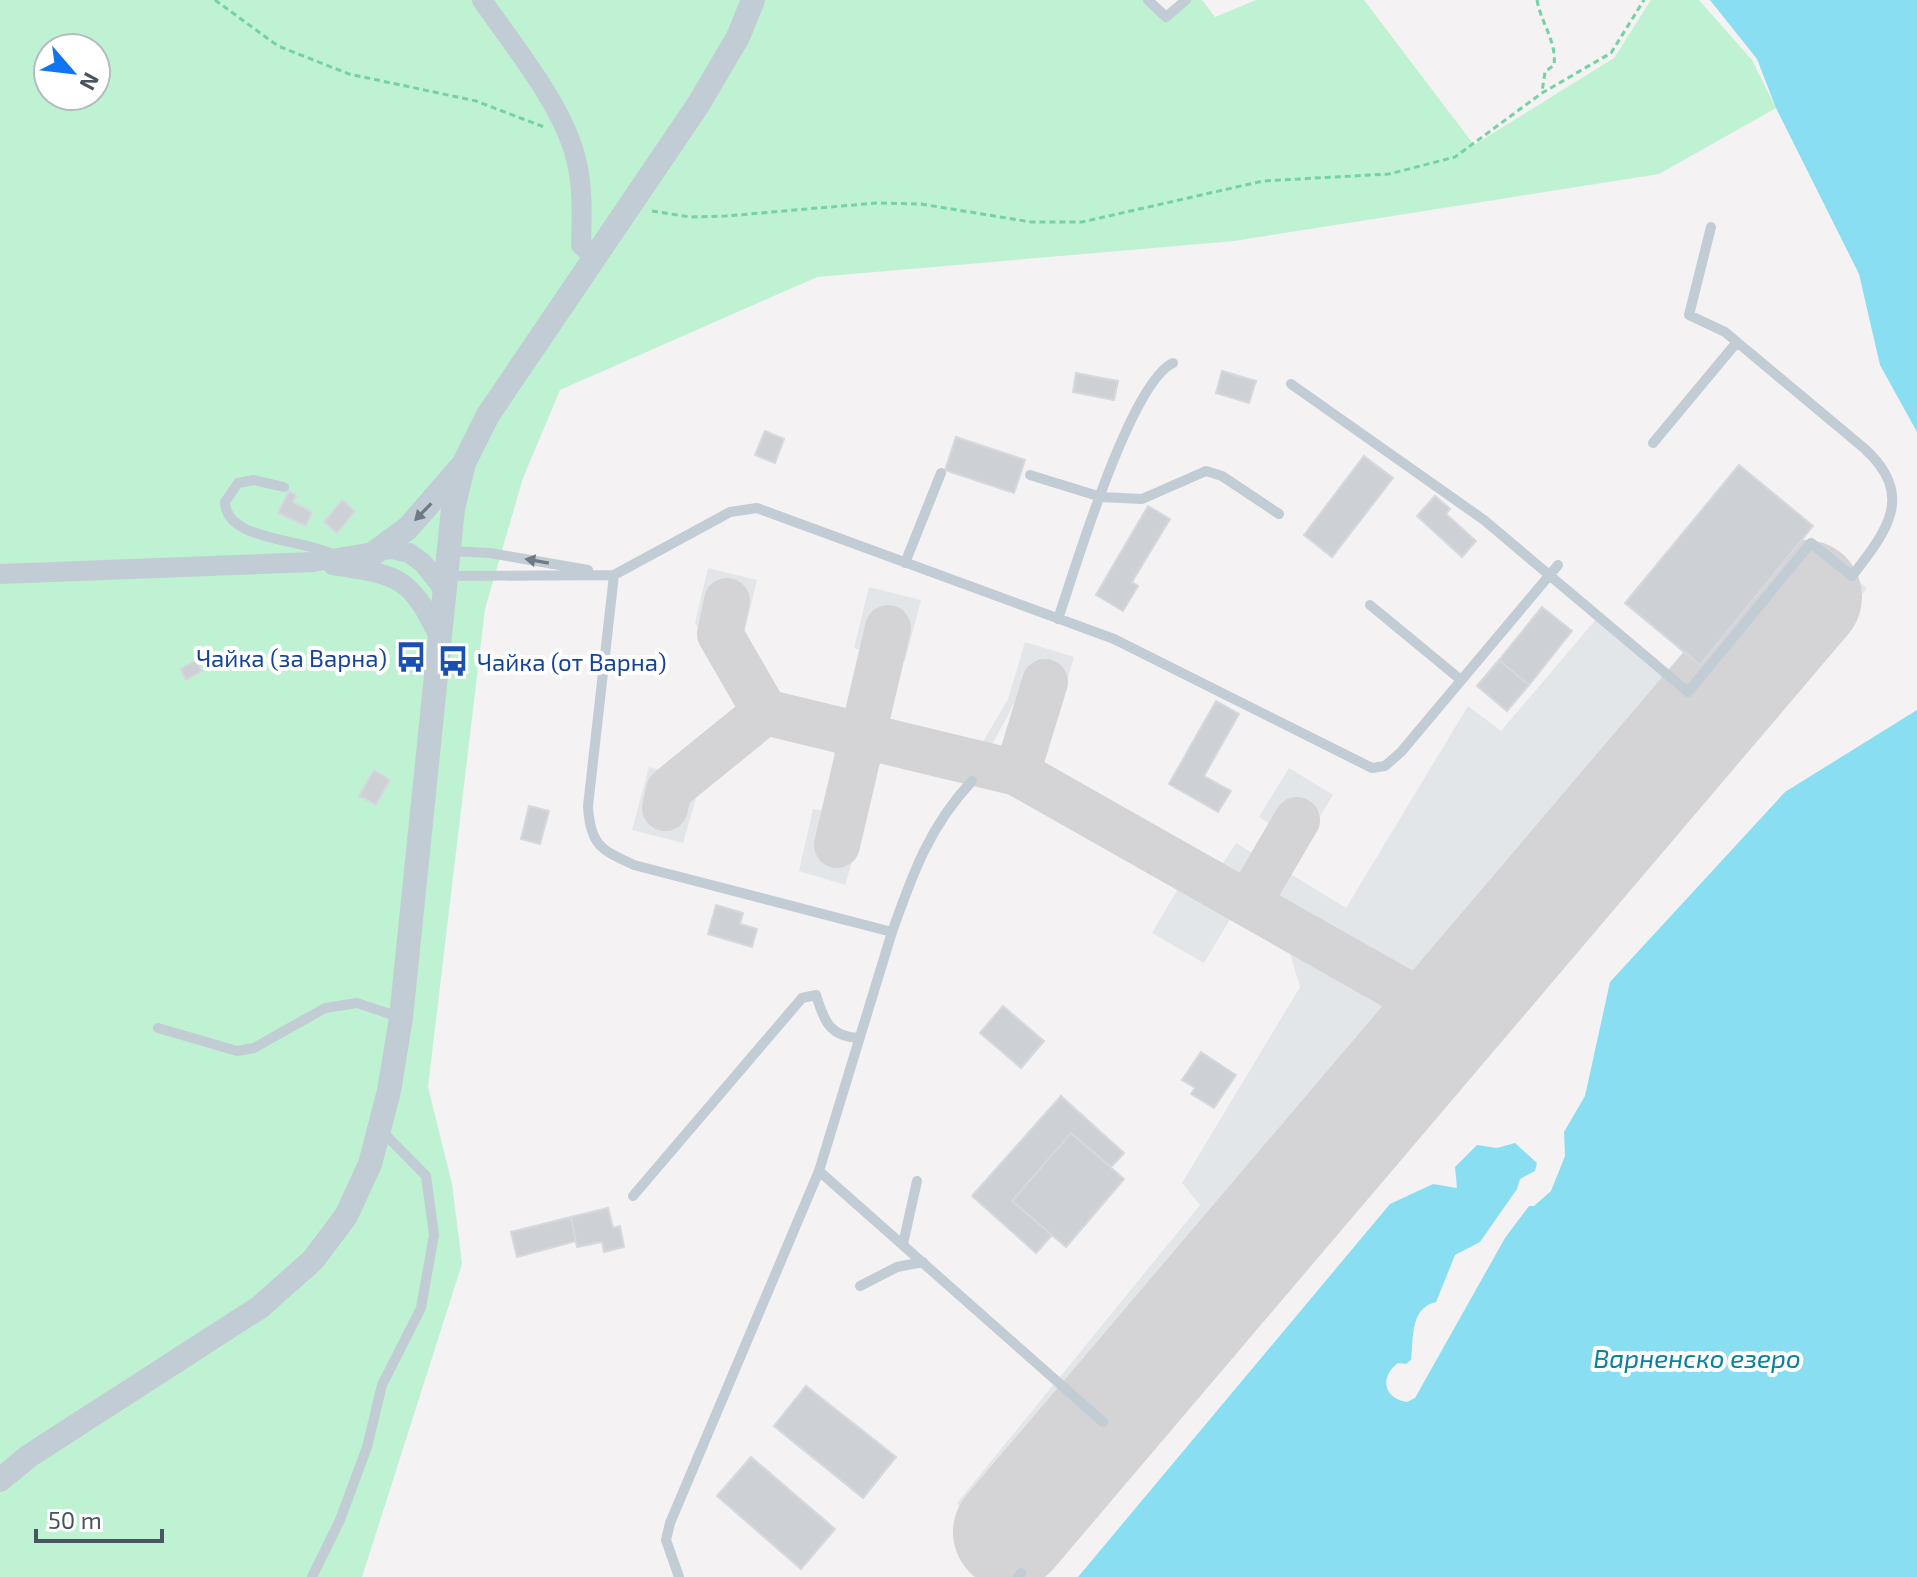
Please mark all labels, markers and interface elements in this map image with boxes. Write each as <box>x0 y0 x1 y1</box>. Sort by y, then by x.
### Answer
north arrow <box>32 32 112 112</box>
text: N <box>75 69 106 95</box>
one-way arrow <box>414 502 432 521</box>
one-way arrow <box>524 555 549 567</box>
bus stop icon: Чайка (за Варна) <box>394 640 428 674</box>
place label: Чайка (за Варна) <box>196 643 387 672</box>
bus stop icon: Чайка (от Варна) <box>436 644 470 678</box>
place label: Чайка (от Варна) <box>477 647 667 676</box>
water label: Варненско езеро <box>1593 1342 1801 1373</box>
scale bar <box>36 1493 162 1543</box>
text: 50 m <box>48 1505 102 1534</box>

